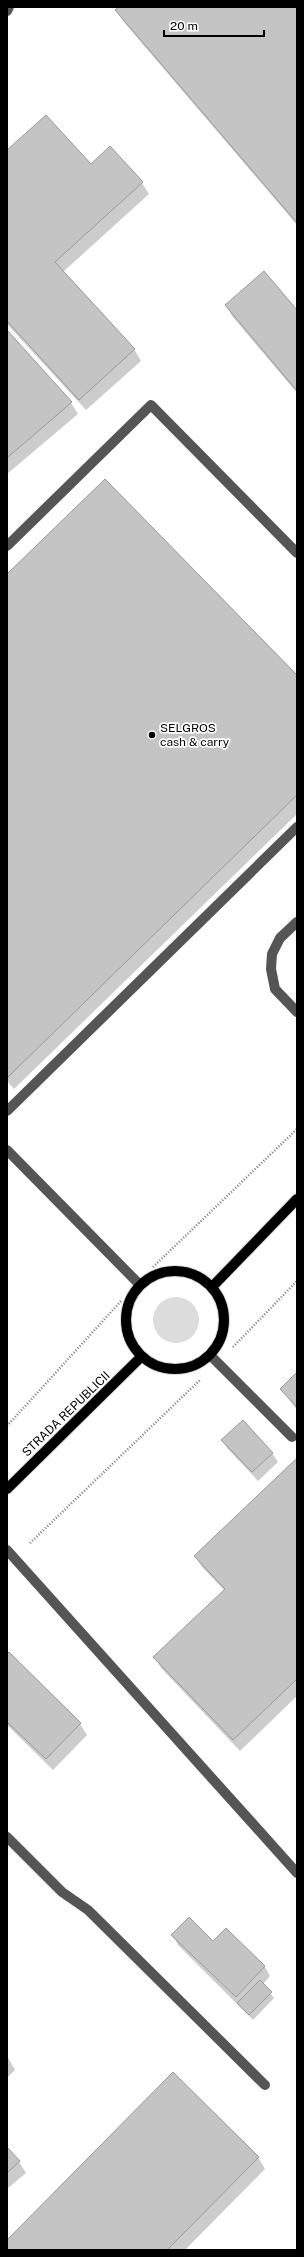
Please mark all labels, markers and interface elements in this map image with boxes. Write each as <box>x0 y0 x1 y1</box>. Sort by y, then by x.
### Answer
scale bar <box>164 12 264 38</box>
text: 20 m <box>170 19 198 33</box>
place label: SELGROS cash & carry <box>160 721 230 749</box>
marker: SELGROS cash & carry <box>147 730 157 740</box>
street label: STRADA REPUBLICII <box>19 1369 113 1459</box>

